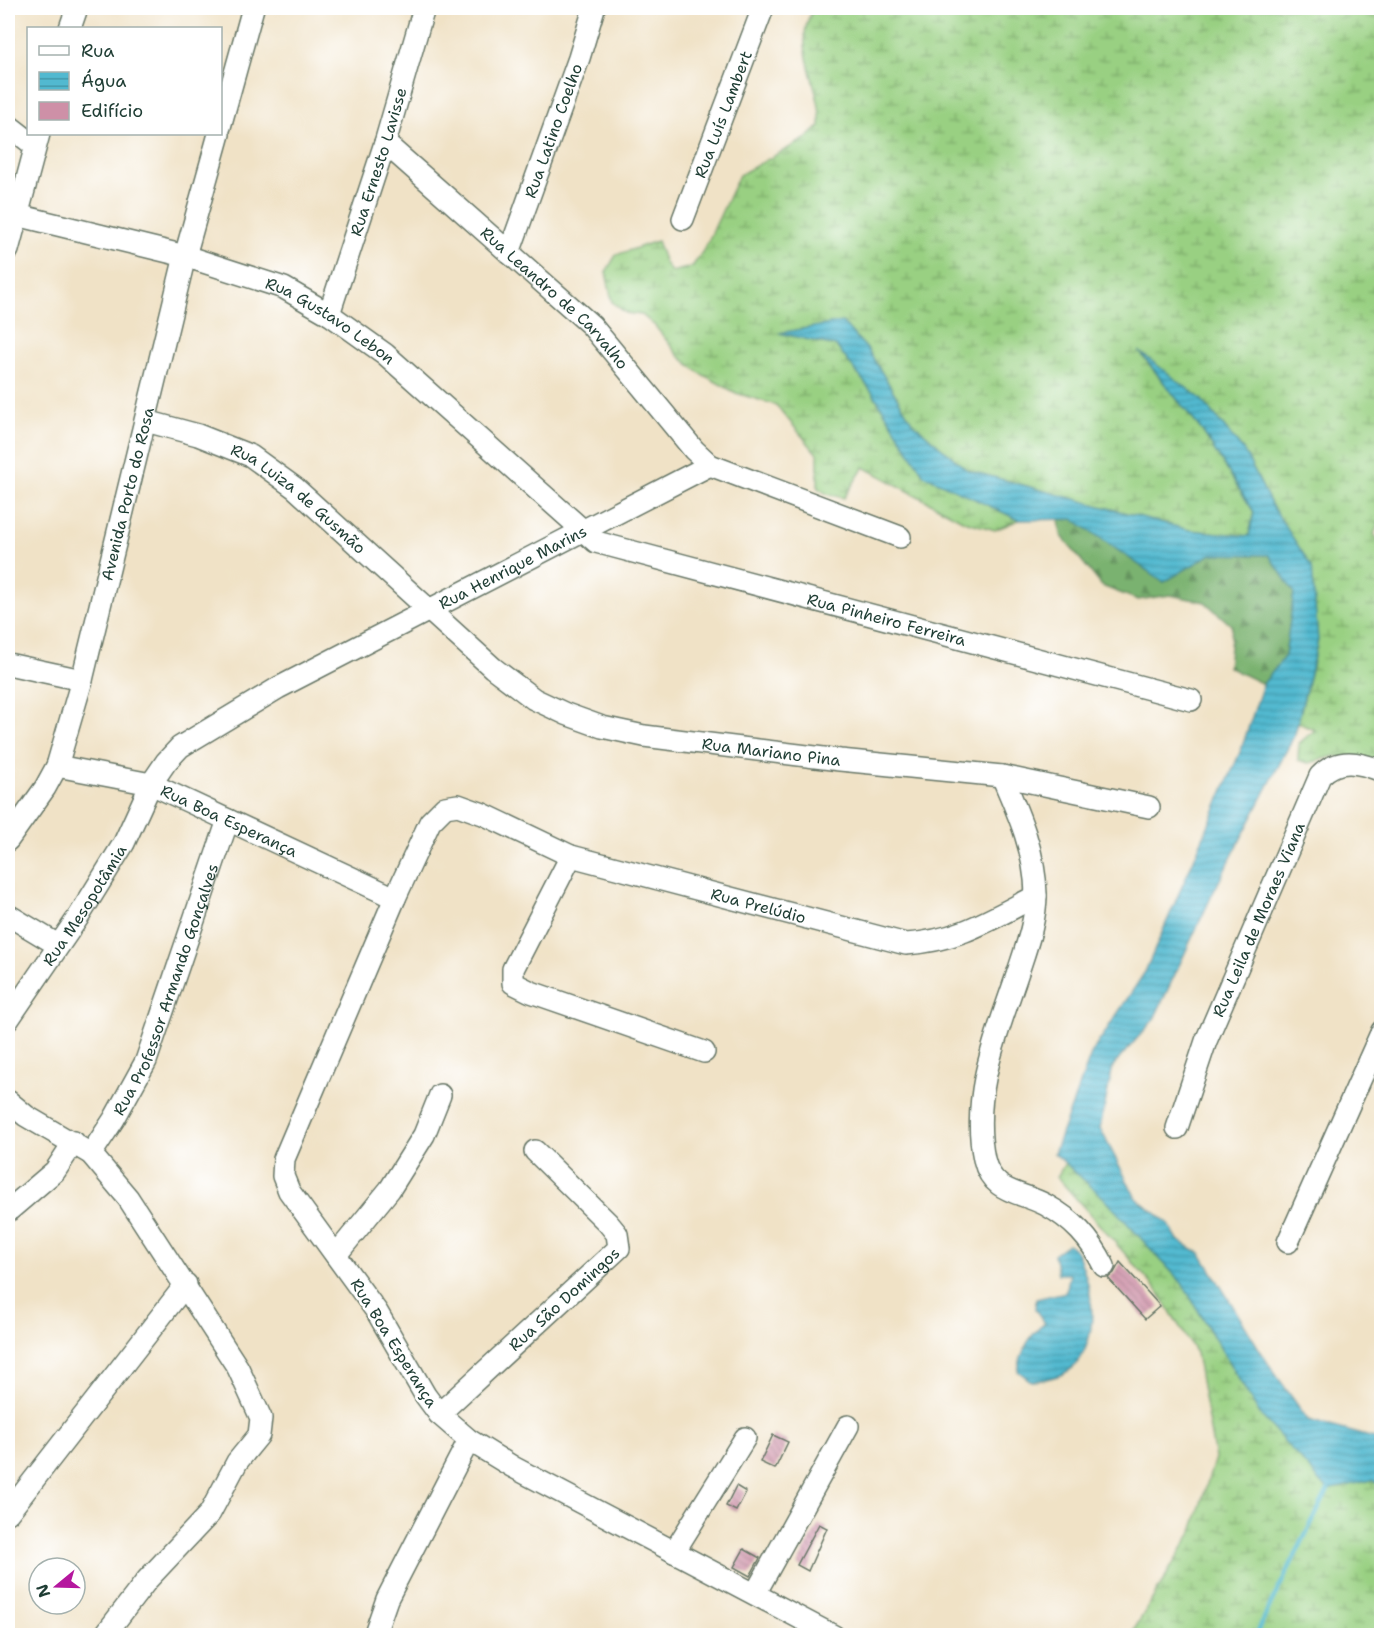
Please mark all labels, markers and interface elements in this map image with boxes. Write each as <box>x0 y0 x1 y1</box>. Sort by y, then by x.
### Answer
legend <box>27 27 222 135</box>
text: Rua <box>81 39 114 63</box>
street label: Rua Luís Lambert <box>689 48 756 181</box>
street label: Rua Latino Coelho <box>519 60 587 201</box>
text: Água <box>81 69 126 93</box>
street label: Rua Ernesto Lavisse <box>345 85 411 239</box>
text: Edifício <box>81 99 143 123</box>
street label: Rua Leandro de Carvalho <box>476 222 633 373</box>
street label: Rua Gustavo Lebon <box>263 272 400 369</box>
street label: Avenida Porto do Rosa <box>96 405 158 583</box>
street label: Rua Luiza de Gusmão <box>228 439 371 558</box>
street label: Rua Henrique Marins <box>435 520 590 614</box>
street label: Rua Pinheiro Ferreira <box>805 588 968 650</box>
street label: Rua Mariano Pina <box>701 733 842 770</box>
street label: Rua Boa Esperança <box>157 780 301 862</box>
street label: Rua Leila de Moraes Viana <box>1207 819 1309 1020</box>
street label: Rua Mesopotâmia <box>38 841 131 970</box>
street label: Rua Professor Armando Gonçalves <box>108 861 223 1119</box>
street label: Rua Prelúdio <box>709 883 808 928</box>
street label: Rua São Domingos <box>504 1242 624 1355</box>
street label: Rua Boa Esperança <box>346 1274 442 1412</box>
north arrow <box>27 1556 87 1616</box>
text: N <box>31 1581 55 1600</box>

